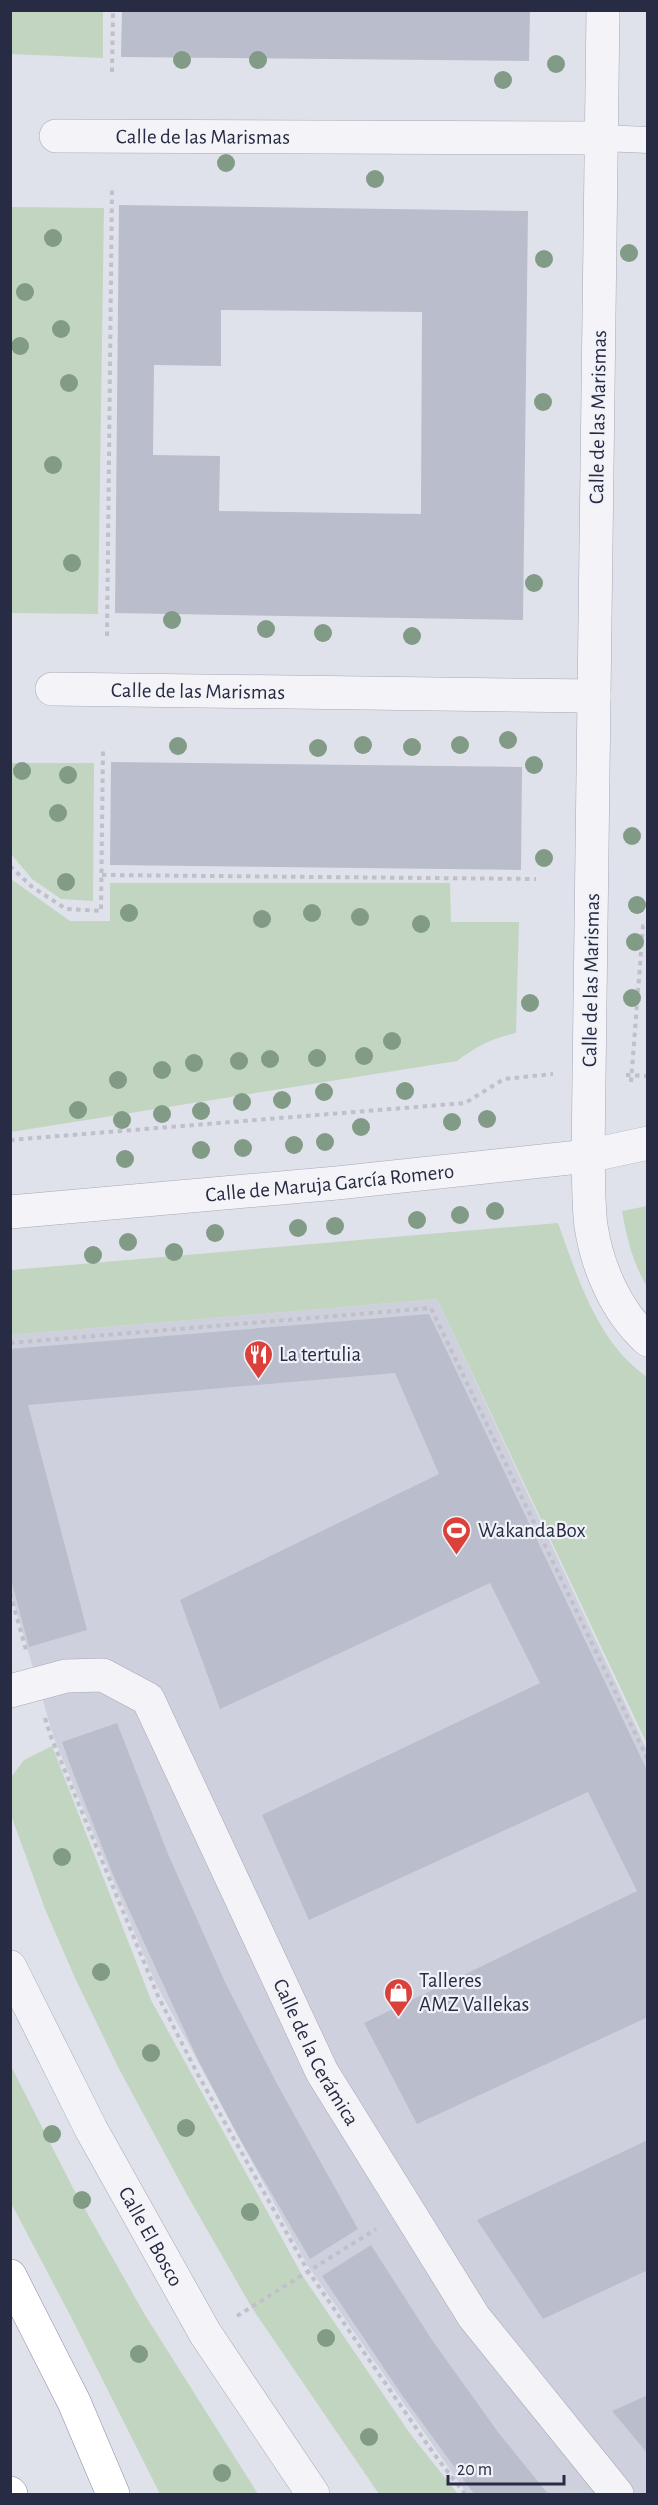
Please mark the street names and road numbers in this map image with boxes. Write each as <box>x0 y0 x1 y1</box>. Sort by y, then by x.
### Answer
street label: Calle de las Marismas <box>116 126 290 147</box>
street label: Calle de las Marismas <box>586 330 610 504</box>
street label: Calle de las Marismas <box>111 679 285 703</box>
street label: Calle de las Marismas <box>579 893 603 1067</box>
street label: Calle de Maruja García Romero <box>204 1160 455 1205</box>
street label: Calle de la Cerámica <box>269 1975 363 2129</box>
street label: Calle El Bosco <box>115 2183 187 2290</box>

